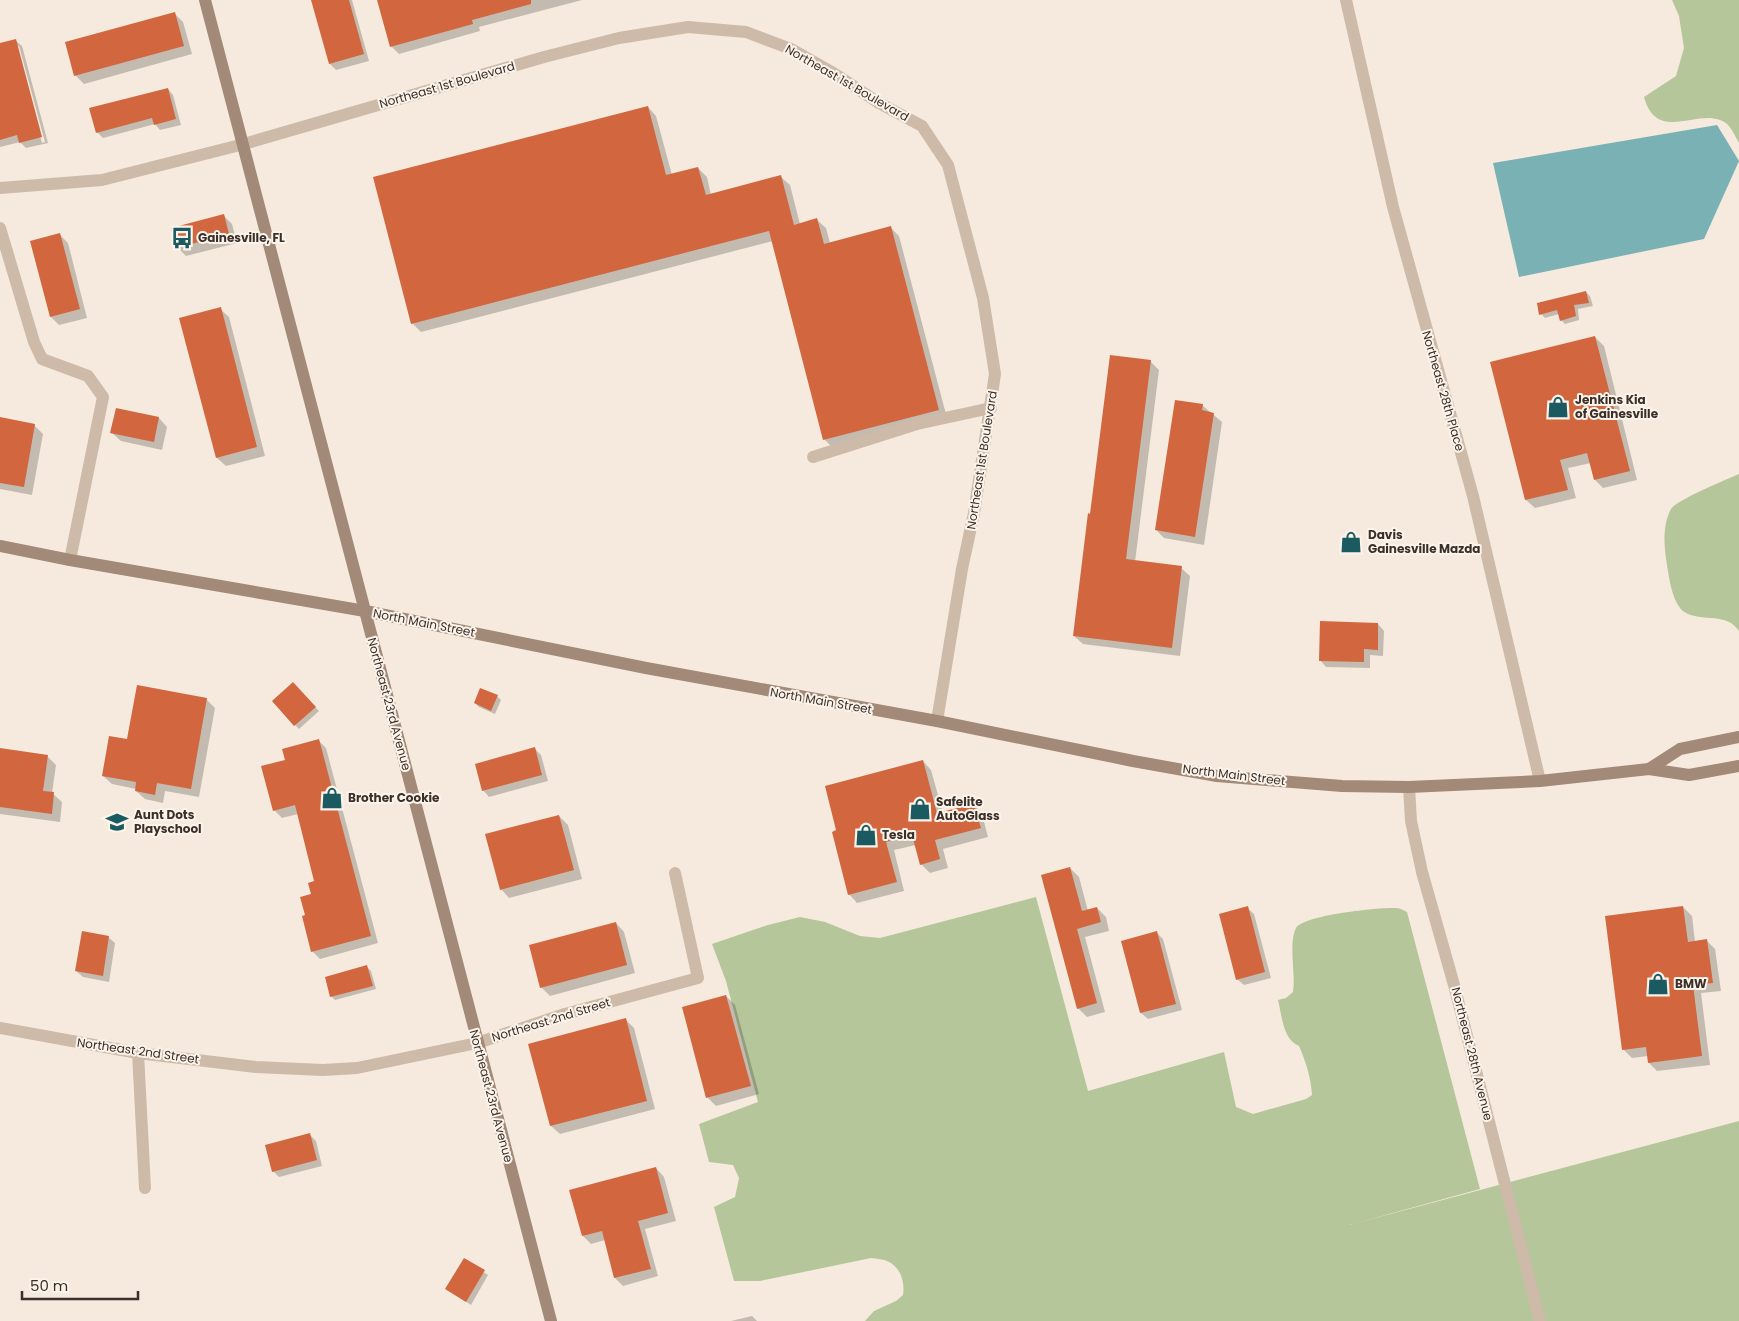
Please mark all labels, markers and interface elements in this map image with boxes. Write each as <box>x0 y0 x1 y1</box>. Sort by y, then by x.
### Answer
street label: Northeast 1st Boulevard <box>782 40 912 125</box>
street label: Northeast 1st Boulevard <box>377 57 517 112</box>
bus stop icon: Gainesville, FL <box>169 225 195 251</box>
place label: Gainesville, FL <box>198 229 285 246</box>
street label: Northeast 28th Place <box>1418 329 1469 453</box>
street label: Northeast 1st Boulevard <box>962 389 1001 531</box>
place label: Jenkins Kia of Gainesville <box>1575 391 1659 422</box>
shop icon: Jenkins Kia of Gainesville <box>1545 394 1571 420</box>
place label: Davis Gainesville Mazda <box>1368 526 1481 557</box>
shop icon: Davis Gainesville Mazda <box>1338 529 1364 555</box>
street label: North Main Street <box>372 604 476 641</box>
street label: Northeast 23rd Avenue <box>364 636 415 772</box>
street label: North Main Street <box>769 683 873 718</box>
street label: North Main Street <box>1182 760 1286 789</box>
shop icon: Brother Cookie <box>319 785 345 811</box>
place label: Brother Cookie <box>348 789 440 806</box>
place label: Safelite AutoGlass <box>936 793 1000 824</box>
shop icon: Safelite AutoGlass <box>907 796 933 822</box>
place label: Aunt Dots Playschool <box>134 806 202 837</box>
school or university icon: Aunt Dots Playschool <box>104 809 130 835</box>
shop icon: Tesla <box>853 822 879 848</box>
place label: Tesla <box>882 826 915 843</box>
shop icon: BMW <box>1645 971 1671 997</box>
place label: BMW <box>1675 975 1707 992</box>
street label: Northeast 28th Avenue <box>1448 985 1497 1122</box>
street label: Northeast 2nd Street <box>490 993 612 1046</box>
street label: Northeast 23rd Avenue <box>466 1028 517 1164</box>
street label: Northeast 2nd Street <box>76 1034 200 1067</box>
scale bar <box>22 1268 139 1300</box>
text: 50 m <box>30 1275 68 1296</box>

